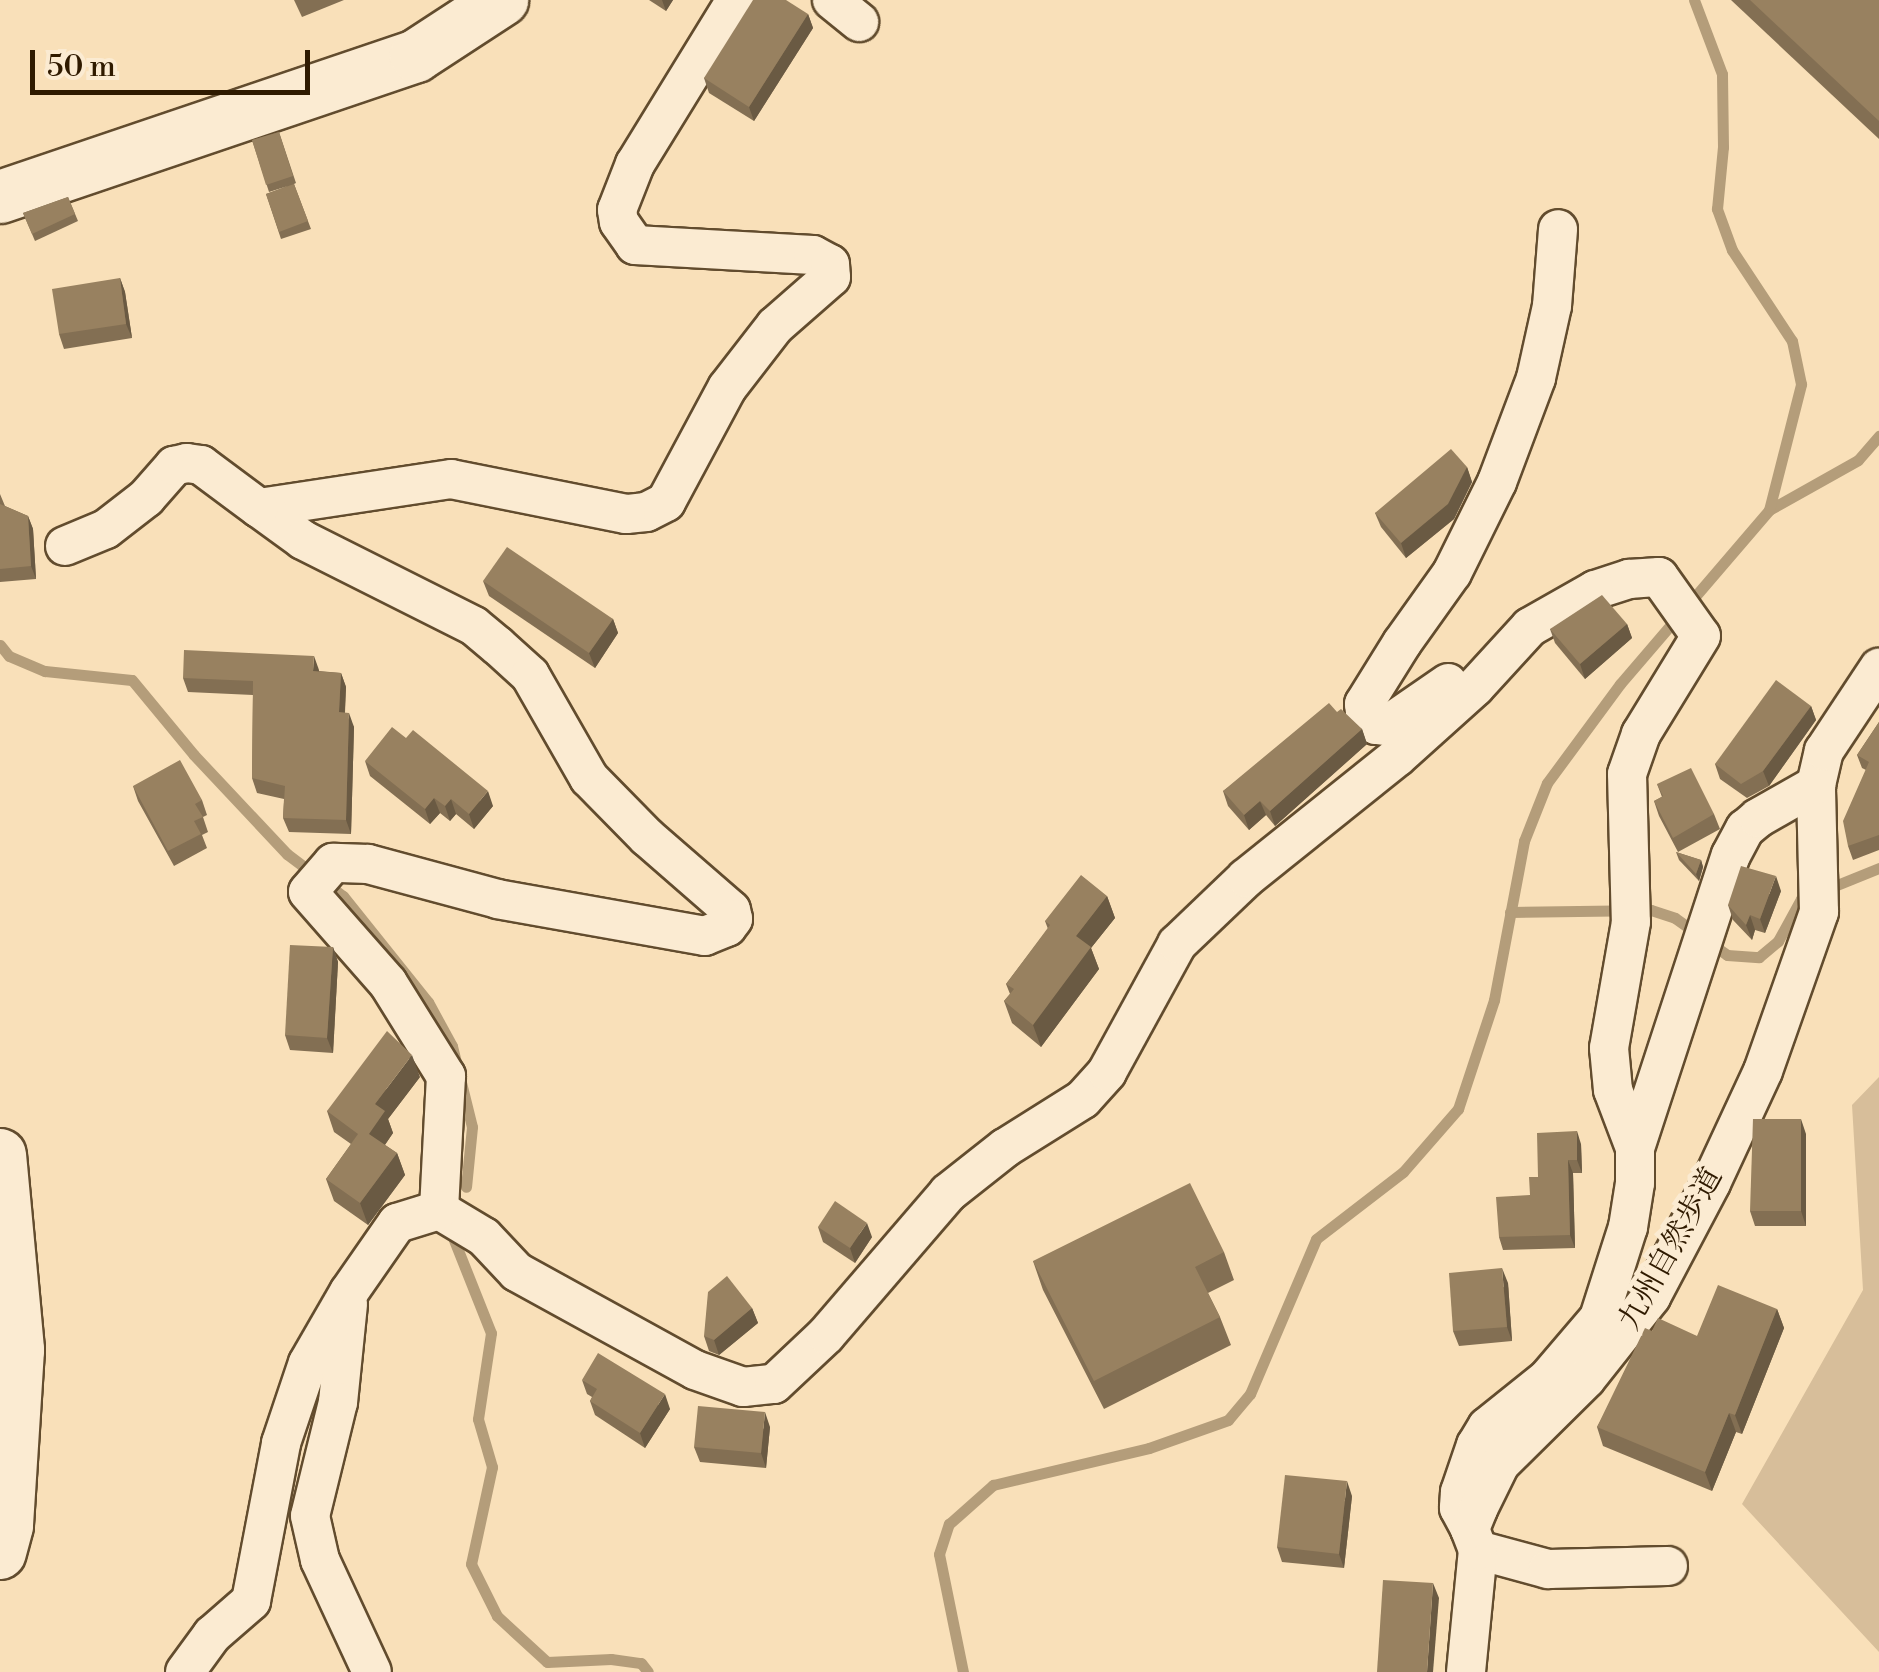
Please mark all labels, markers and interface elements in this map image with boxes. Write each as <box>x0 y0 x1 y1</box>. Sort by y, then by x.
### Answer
scale bar <box>35 30 315 92</box>
text: 50 m <box>47 48 116 86</box>
street label: 九州自然歩道 <box>1612 1162 1730 1336</box>

